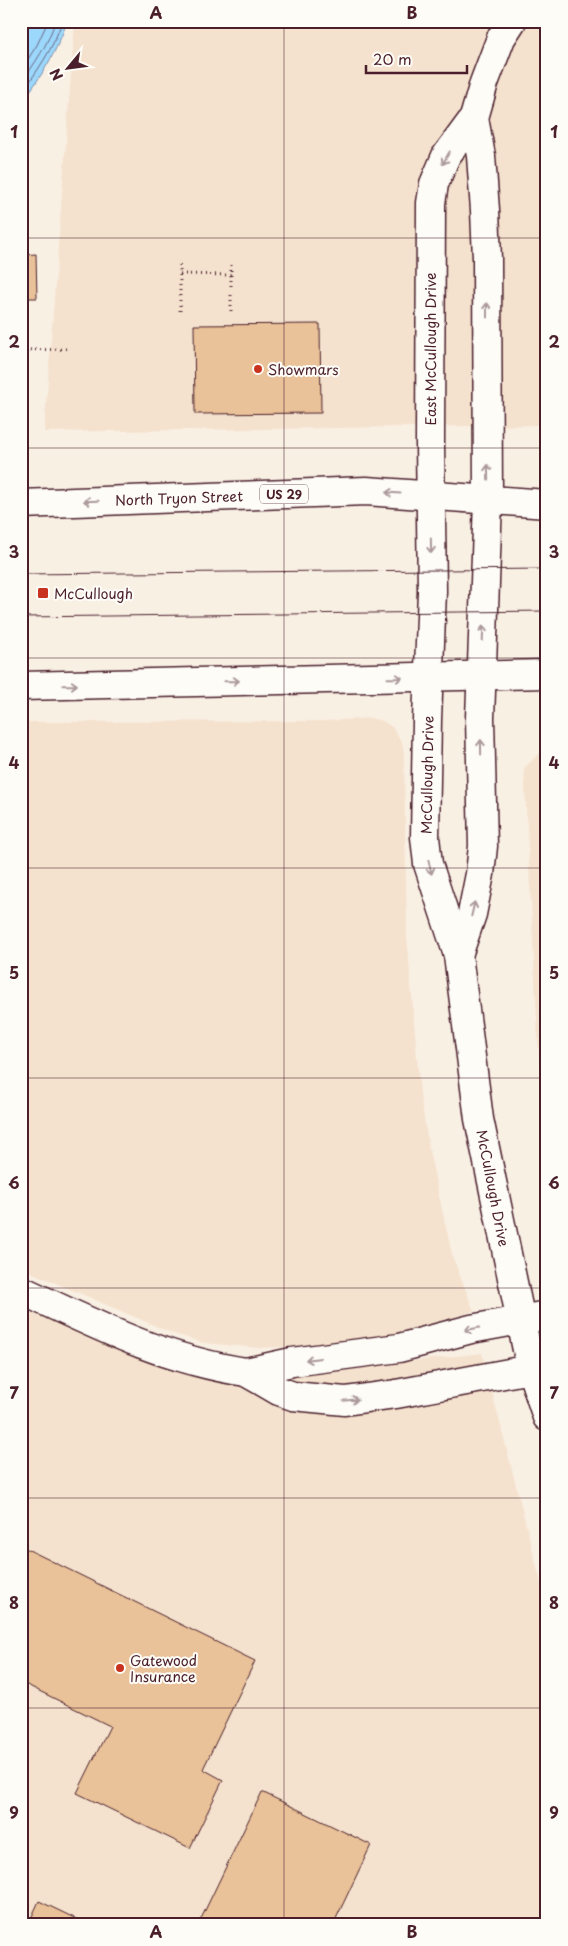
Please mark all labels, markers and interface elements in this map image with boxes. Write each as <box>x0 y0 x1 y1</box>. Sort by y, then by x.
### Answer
text: A <box>150 0 163 24</box>
text: B <box>407 0 418 24</box>
north arrow <box>42 42 92 92</box>
scale bar <box>366 42 467 74</box>
text: 20 m <box>373 47 412 70</box>
text: N <box>44 65 68 84</box>
text: 1 <box>10 119 18 143</box>
text: 1 <box>550 119 558 143</box>
one-way arrow <box>441 151 451 166</box>
street label: East McCullough Drive <box>420 273 441 425</box>
one-way arrow <box>482 302 492 318</box>
text: 2 <box>8 329 20 353</box>
text: 2 <box>548 329 560 353</box>
place label: Showmars <box>268 359 339 380</box>
marker: Showmars <box>252 363 264 375</box>
one-way arrow <box>483 465 493 481</box>
road number: US 29 <box>260 484 308 504</box>
street label: North Tryon Street <box>115 485 244 511</box>
one-way arrow <box>386 488 402 497</box>
one-way arrow <box>83 497 99 506</box>
one-way arrow <box>426 537 436 553</box>
text: 3 <box>9 539 19 563</box>
text: 3 <box>549 539 559 563</box>
place label: McCullough <box>54 583 133 604</box>
marker: McCullough <box>36 586 50 600</box>
one-way arrow <box>479 626 488 642</box>
one-way arrow <box>386 673 403 683</box>
one-way arrow <box>224 677 240 686</box>
one-way arrow <box>62 680 78 690</box>
street label: McCullough Drive <box>415 716 439 834</box>
one-way arrow <box>476 740 486 756</box>
text: 4 <box>9 750 20 774</box>
text: 4 <box>549 750 560 774</box>
one-way arrow <box>426 858 435 874</box>
one-way arrow <box>469 902 478 918</box>
text: 5 <box>9 960 19 984</box>
text: 5 <box>549 960 559 984</box>
street label: McCullough Drive <box>471 1128 515 1248</box>
text: 6 <box>8 1170 20 1194</box>
text: 6 <box>548 1170 560 1194</box>
one-way arrow <box>465 1324 481 1334</box>
one-way arrow <box>305 1354 321 1364</box>
text: 7 <box>9 1380 19 1404</box>
text: 7 <box>549 1380 559 1404</box>
one-way arrow <box>343 1395 359 1405</box>
text: 8 <box>9 1590 19 1614</box>
text: 8 <box>549 1590 559 1614</box>
place label: Gatewood Insurance <box>130 1650 197 1687</box>
marker: Gatewood Insurance <box>114 1662 126 1674</box>
text: 9 <box>9 1800 19 1824</box>
text: 9 <box>549 1800 559 1824</box>
text: A <box>150 1919 163 1943</box>
text: B <box>407 1919 418 1943</box>

